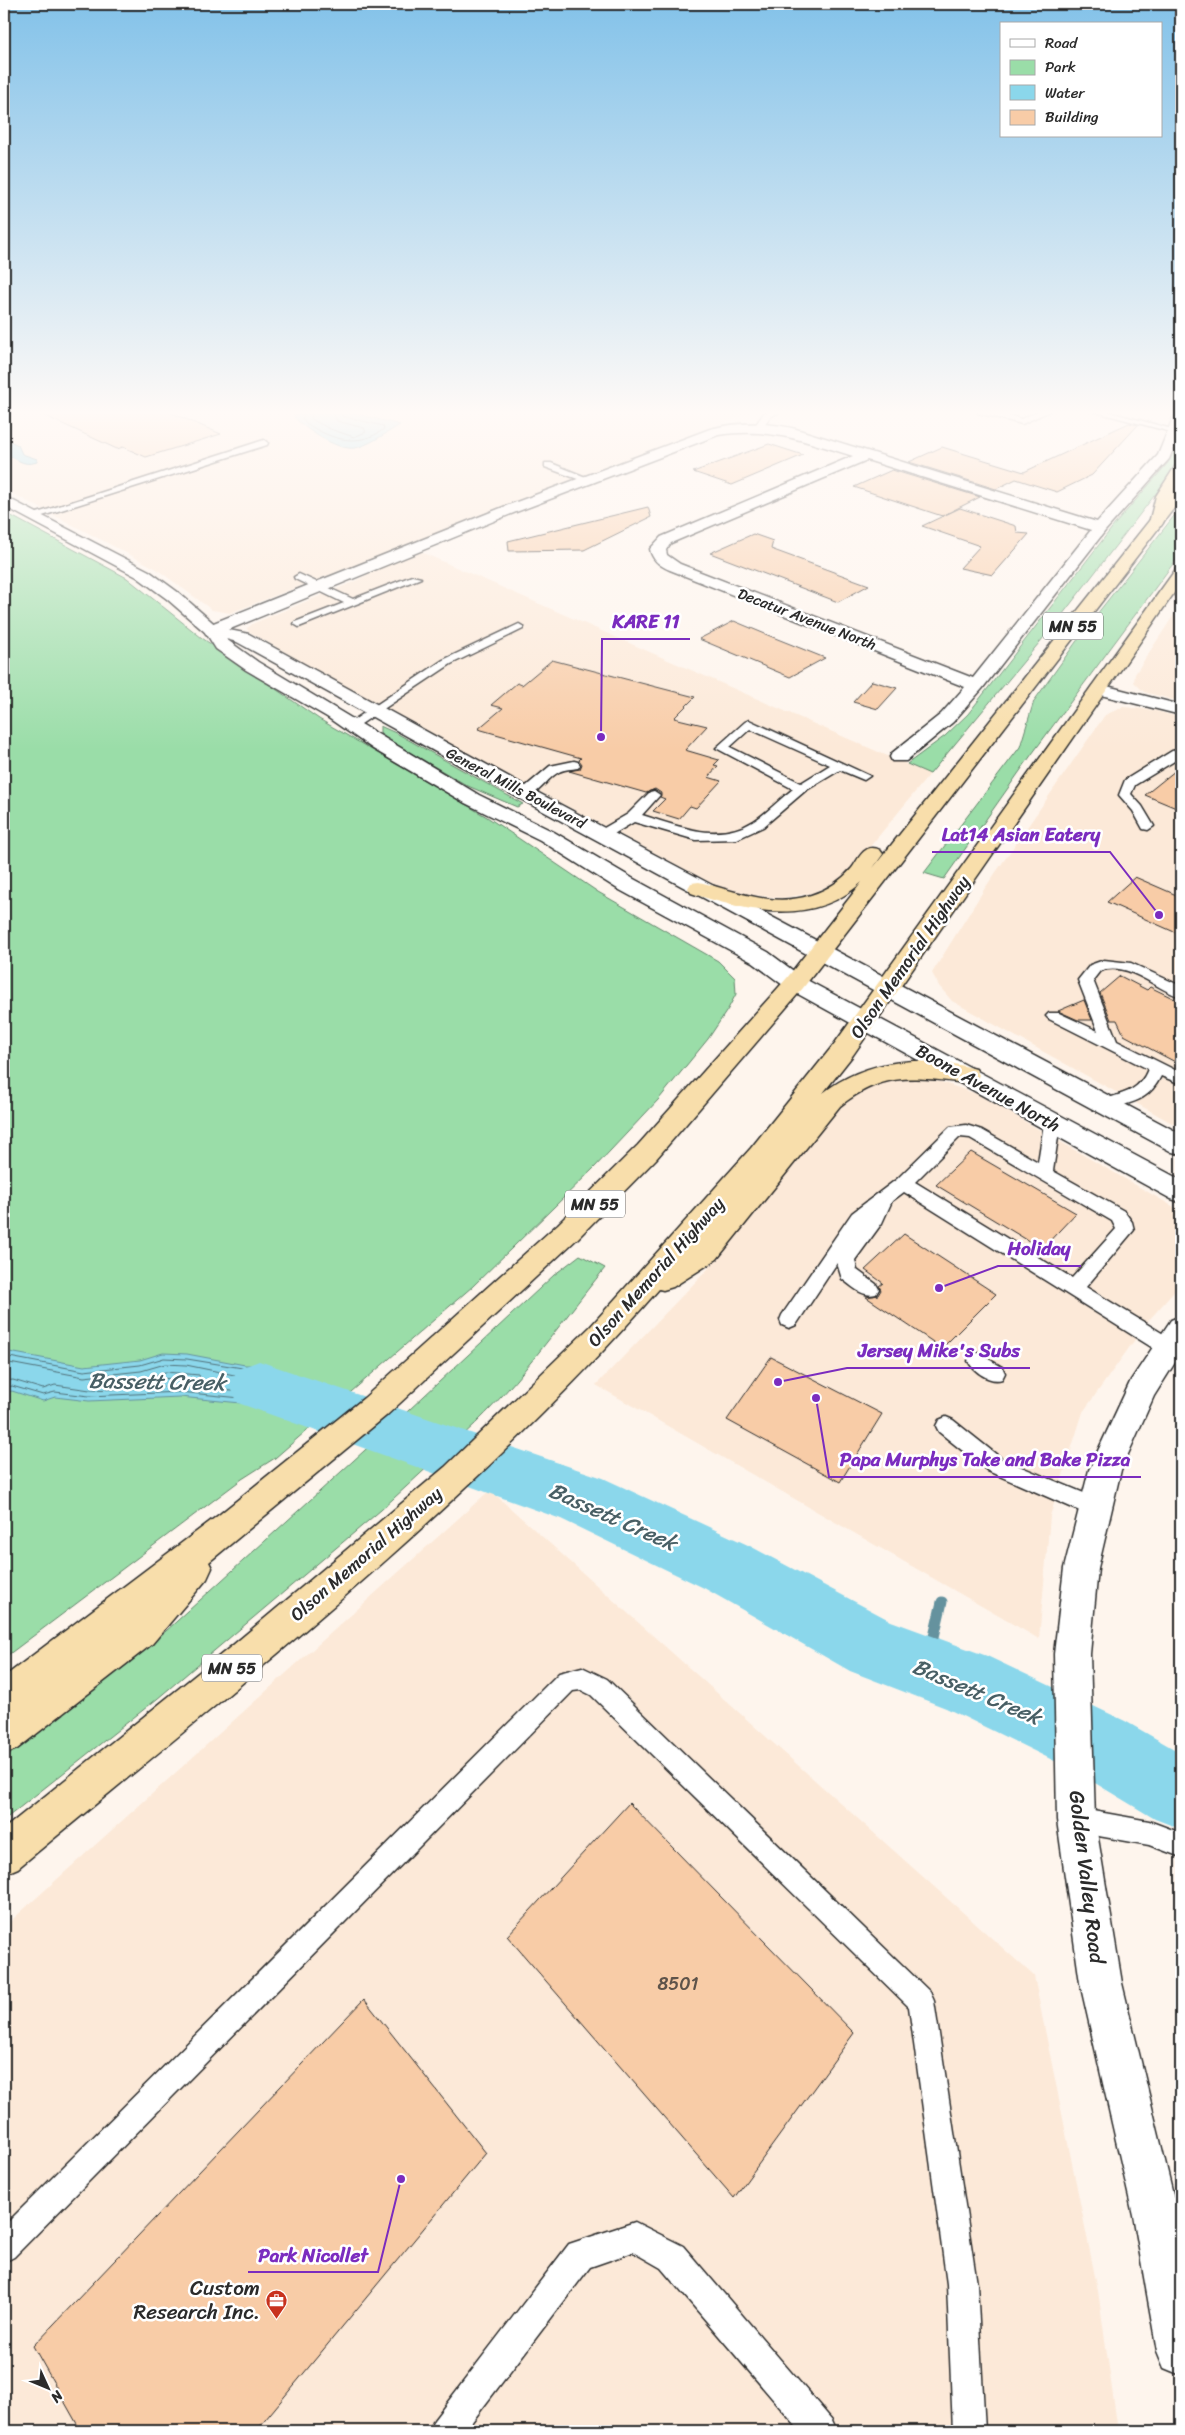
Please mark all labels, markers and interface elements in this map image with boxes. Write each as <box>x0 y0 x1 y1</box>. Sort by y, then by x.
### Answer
legend <box>1000 22 1162 138</box>
text: Road <box>1045 30 1078 56</box>
text: Park <box>1045 54 1076 80</box>
text: Water <box>1045 80 1085 106</box>
text: Building <box>1045 104 1099 130</box>
street label: Decatur Avenue North <box>734 581 880 657</box>
callout: KARE 11 <box>602 605 690 639</box>
text: KARE 11 <box>611 605 680 638</box>
road number: MN 55 <box>1043 612 1103 640</box>
street label: General Mills Boulevard <box>441 740 592 836</box>
callout: Lat14 Asian Eatery <box>932 818 1110 852</box>
text: Lat14 Asian Eatery <box>942 818 1102 851</box>
street label: Olson Memorial Highway <box>841 868 979 1045</box>
street label: Boone Avenue North <box>910 1035 1066 1141</box>
street label: Olson Memorial Highway <box>579 1189 733 1355</box>
road number: MN 55 <box>565 1190 625 1218</box>
callout: Holiday <box>998 1232 1081 1266</box>
text: Holiday <box>1006 1232 1072 1265</box>
callout: Jersey Mike's Subs <box>847 1334 1030 1368</box>
text: Jersey Mike's Subs <box>857 1334 1021 1367</box>
water label: Bassett Creek <box>88 1361 229 1402</box>
callout: Papa Murphys Take and Bake Pizza <box>829 1443 1141 1477</box>
text: Papa Murphys Take and Bake Pizza <box>840 1443 1131 1476</box>
water label: Bassett Creek <box>542 1471 686 1563</box>
street label: Olson Memorial Highway <box>282 1478 450 1630</box>
water label: Bassett Creek <box>906 1647 1050 1737</box>
road number: MN 55 <box>202 1655 262 1682</box>
street label: Golden Valley Road <box>1058 1788 1117 1968</box>
house number: 8501 <box>658 1968 699 2000</box>
callout: Park Nicollet <box>248 2238 378 2272</box>
text: Park Nicollet <box>258 2239 369 2272</box>
place label: Custom Research Inc. <box>133 2269 260 2331</box>
office icon: Custom Research Inc. <box>264 2288 288 2319</box>
north arrow <box>22 2362 72 2412</box>
text: N <box>44 2384 70 2409</box>

